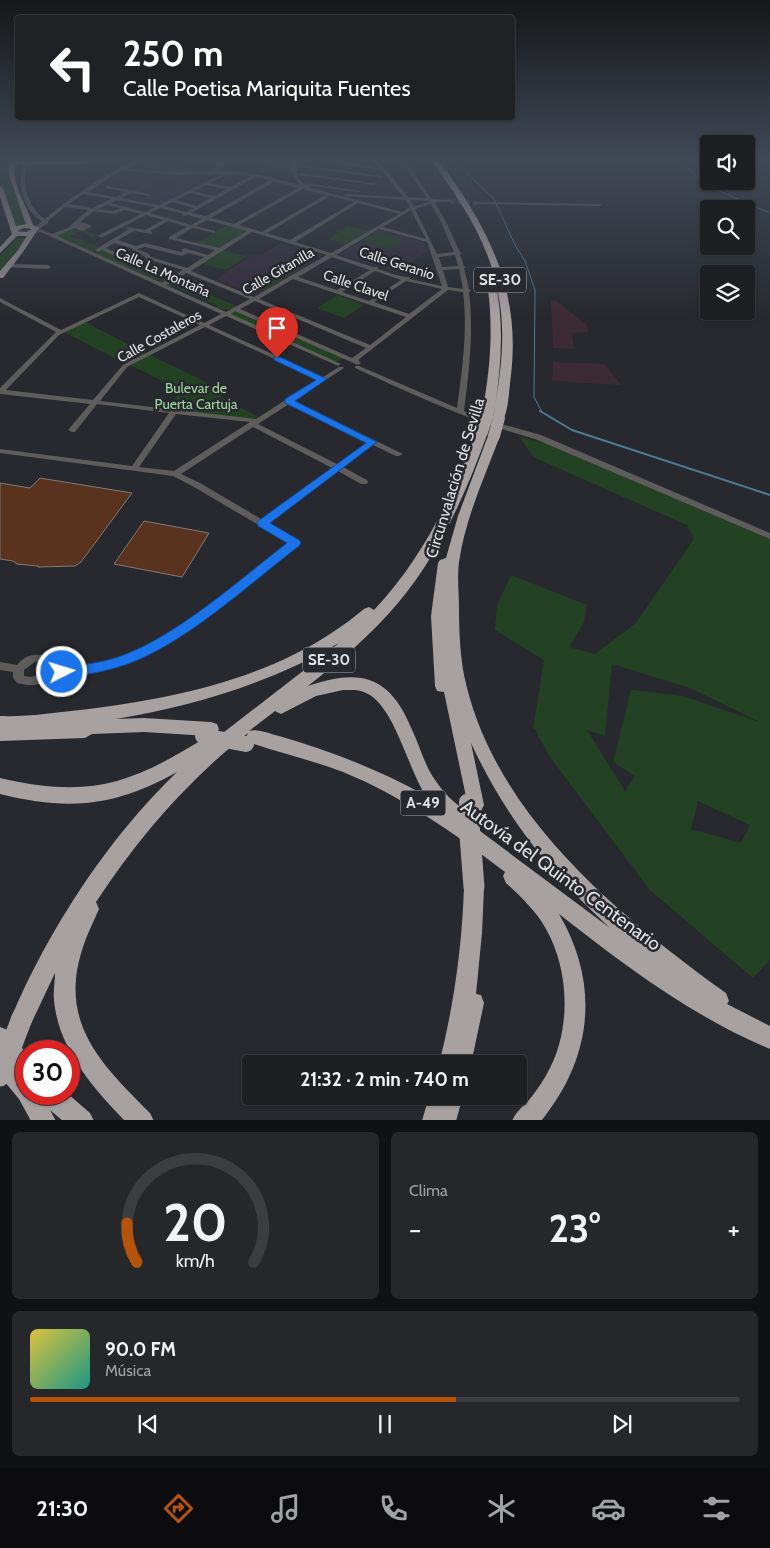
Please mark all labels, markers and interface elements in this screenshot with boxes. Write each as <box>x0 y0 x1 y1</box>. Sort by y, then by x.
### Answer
text: 250 m <box>123 32 223 75</box>
icon: left <box>40 35 105 100</box>
text: Calle Poetisa Mariquita Fuentes <box>123 75 411 102</box>
map controls <box>700 135 755 320</box>
button: sound <box>700 135 755 190</box>
button: search <box>700 200 755 255</box>
street label: Calle Geranio <box>357 242 437 284</box>
street label: Calle La Montaña <box>113 243 213 301</box>
street label: Calle Gitanilla <box>239 243 317 299</box>
street label: Calle Clavel <box>321 265 392 305</box>
button: layers <box>700 265 755 320</box>
road number: SE-30 <box>474 268 526 292</box>
street label: Calle Costaleros <box>114 305 205 367</box>
pin <box>256 307 298 358</box>
icon: arrive <box>263 314 291 342</box>
park label: Bulevar de Puerta Cartuja <box>155 379 238 413</box>
street label: Circunvalación de Sevilla <box>422 395 489 560</box>
position arrow <box>35 645 87 697</box>
road number: SE-30 <box>303 648 355 672</box>
road number: A-49 <box>400 790 446 816</box>
street label: Autovía del Quinto Centenario <box>456 795 666 955</box>
speed limit sign: 30 <box>15 1040 80 1105</box>
text: 21:32 · 2 min · 740 m <box>300 1068 469 1091</box>
text: Clima <box>409 1181 448 1200</box>
text: 20 <box>163 1191 228 1254</box>
text: 23° <box>549 1205 600 1252</box>
text: − <box>409 1212 421 1246</box>
text: + <box>728 1212 740 1246</box>
text: km/h <box>176 1250 215 1271</box>
text: 90.0 FM <box>105 1338 176 1361</box>
text: Música <box>105 1361 151 1380</box>
icon: previous <box>134 1410 162 1438</box>
icon: pause <box>371 1410 399 1438</box>
icon: next <box>608 1410 636 1438</box>
icon: directions <box>161 1491 196 1526</box>
icon: music <box>268 1491 303 1526</box>
icon: phone <box>376 1491 411 1526</box>
icon: climate <box>484 1491 519 1526</box>
icon: car <box>591 1491 626 1526</box>
icon: filters <box>699 1491 734 1526</box>
text: 21:30 <box>36 1495 88 1522</box>

